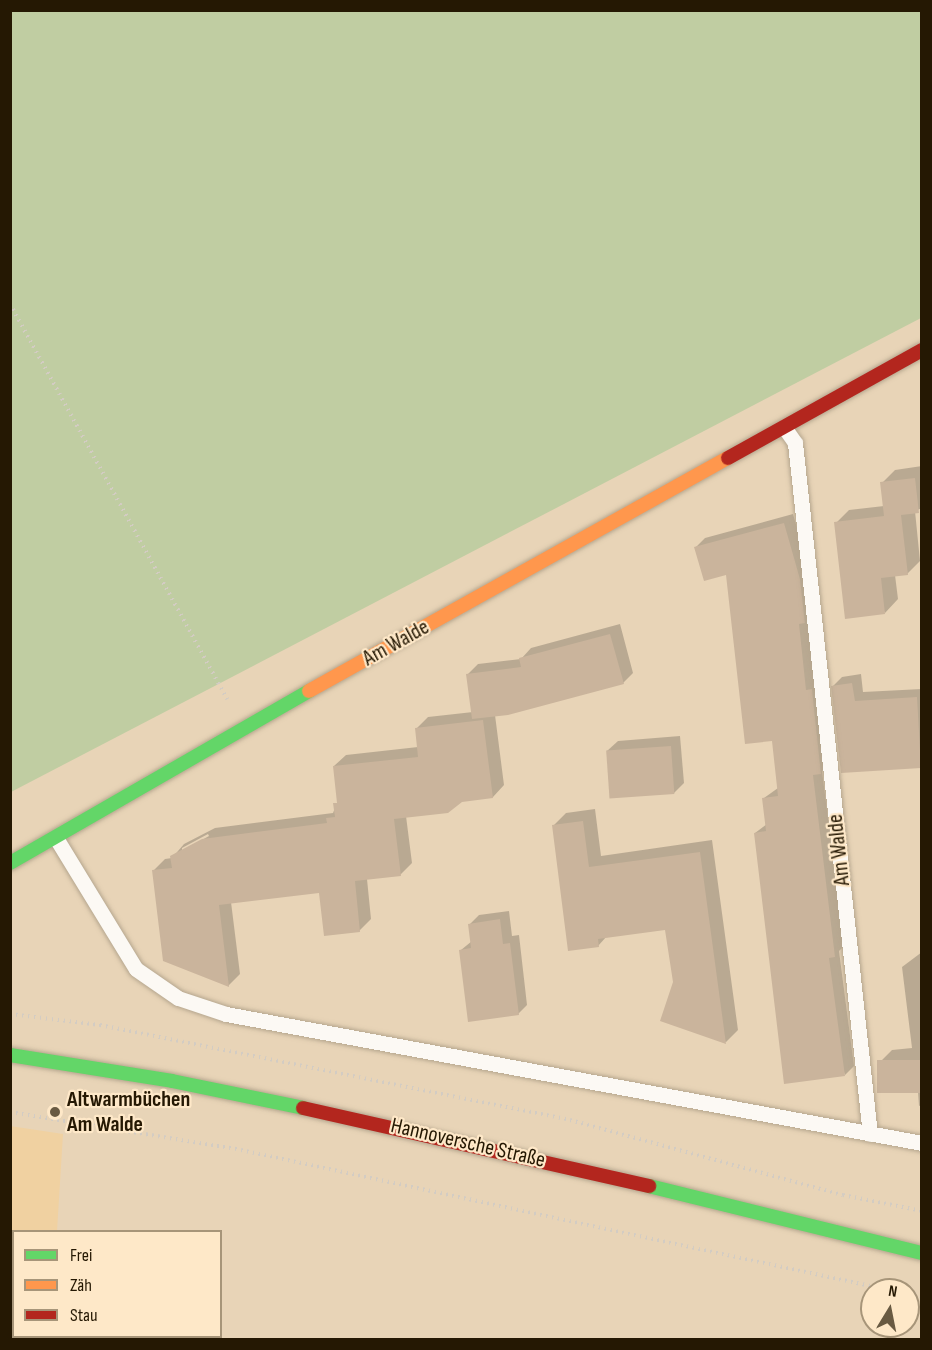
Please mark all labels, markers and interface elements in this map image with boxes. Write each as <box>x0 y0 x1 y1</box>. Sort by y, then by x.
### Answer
street label: Am Walde <box>358 614 434 672</box>
street label: Am Walde <box>822 813 856 887</box>
place label: Altwarmbüchen Am Walde <box>67 1086 190 1138</box>
marker: Altwarmbüchen Am Walde <box>48 1105 62 1119</box>
street label: Hannoversche Straße <box>388 1112 548 1174</box>
legend <box>12 1230 222 1338</box>
text: Frei <box>70 1245 92 1266</box>
text: Zäh <box>70 1275 92 1296</box>
north arrow <box>860 1278 920 1338</box>
text: N <box>887 1282 899 1302</box>
text: Stau <box>70 1305 98 1326</box>

